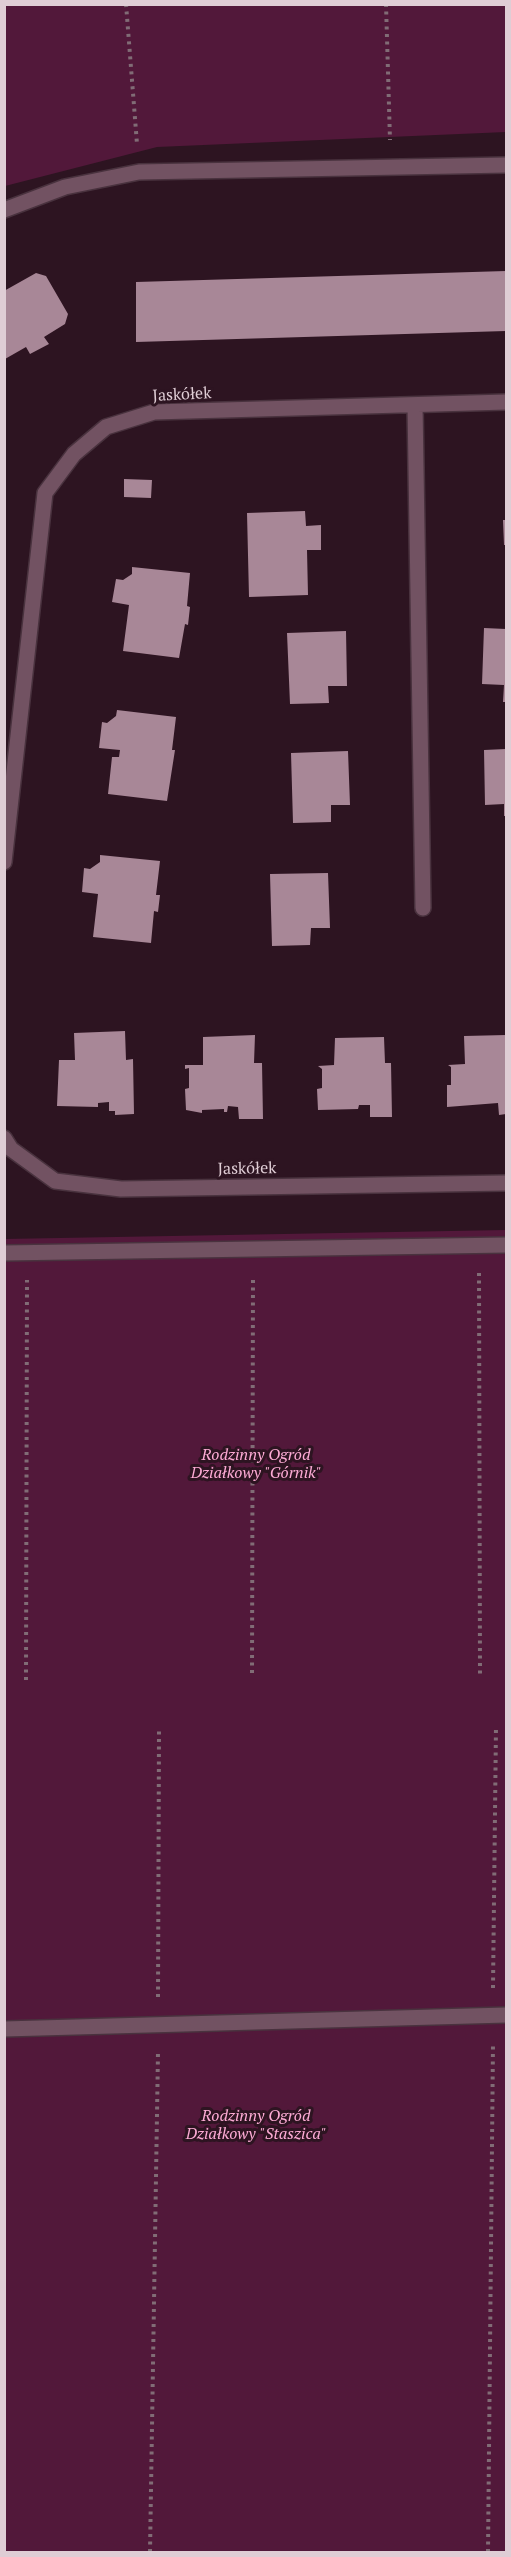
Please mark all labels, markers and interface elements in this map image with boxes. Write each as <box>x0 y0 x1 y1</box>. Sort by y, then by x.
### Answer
street label: Jaskółek <box>152 384 212 406</box>
street label: Jaskółek <box>217 1159 277 1179</box>
park label: Rodzinny Ogród Działkowy "Górnik" <box>191 1445 321 1483</box>
park label: Rodzinny Ogród Działkowy "Staszica" <box>186 2106 326 2144</box>

